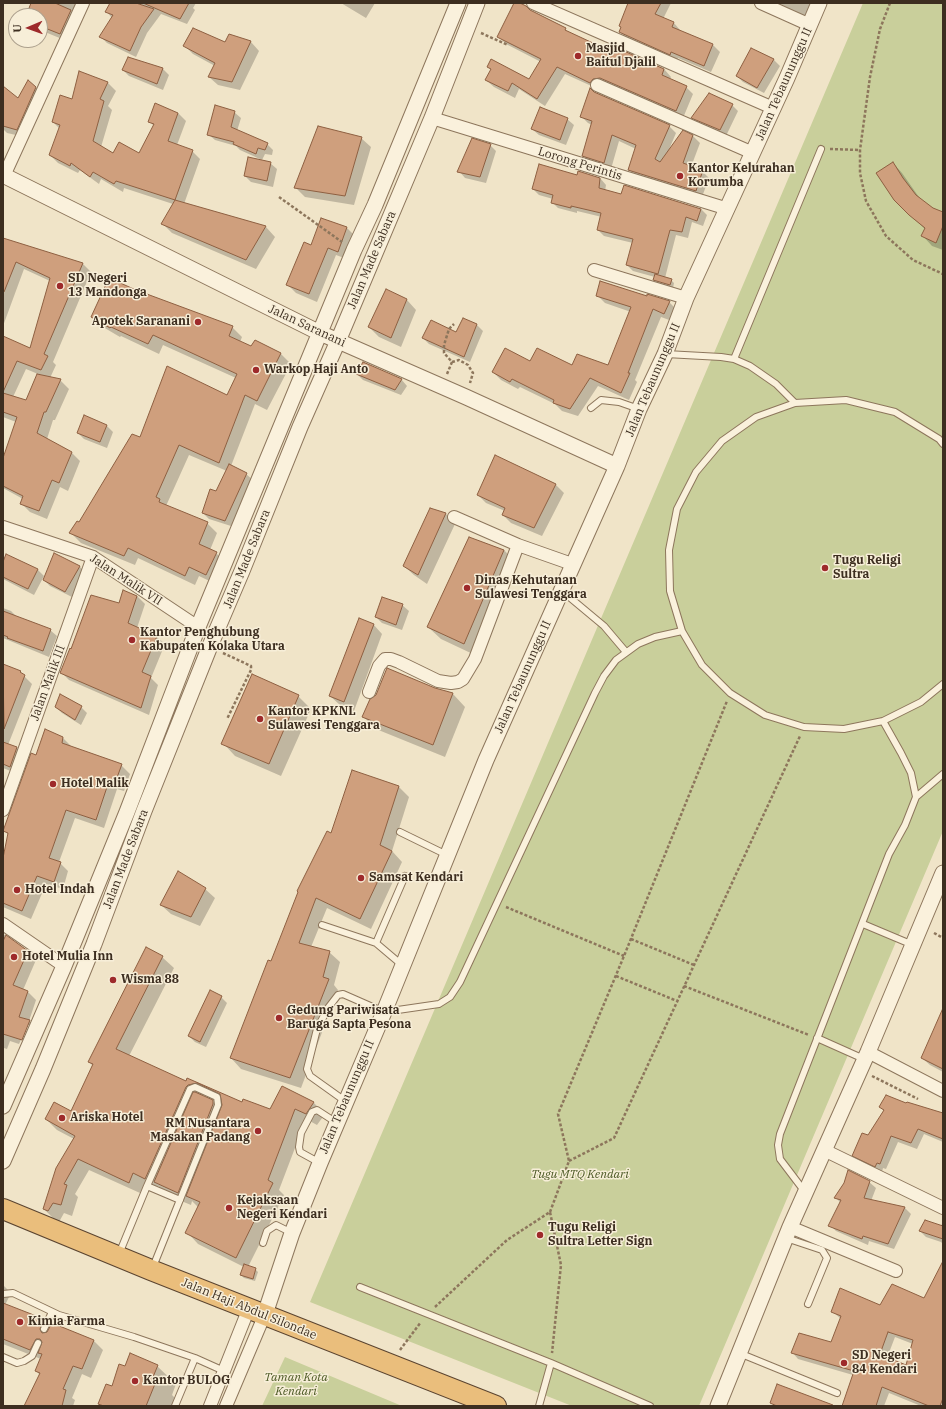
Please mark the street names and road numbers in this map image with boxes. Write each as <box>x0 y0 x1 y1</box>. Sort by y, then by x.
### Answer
street label: Jalan Tebaununggu II <box>753 25 815 143</box>
street label: Lorong Perintis <box>536 144 624 184</box>
street label: Jalan Made Sabara <box>345 209 399 311</box>
street label: Jalan Saranani <box>266 302 348 350</box>
street label: Jalan Tebaununggu II <box>623 321 683 439</box>
street label: Jalan Made Sabara <box>221 507 273 611</box>
street label: Jalan Malik VII <box>87 551 165 609</box>
street label: Jalan Tebaununggu II <box>492 618 554 736</box>
street label: Jalan Malik III <box>28 643 68 723</box>
street label: Jalan Made Sabara <box>100 807 152 911</box>
street label: Jalan Tebaununggu II <box>317 1038 377 1156</box>
street label: Jalan Haji Abdul Silondae <box>179 1275 319 1343</box>

